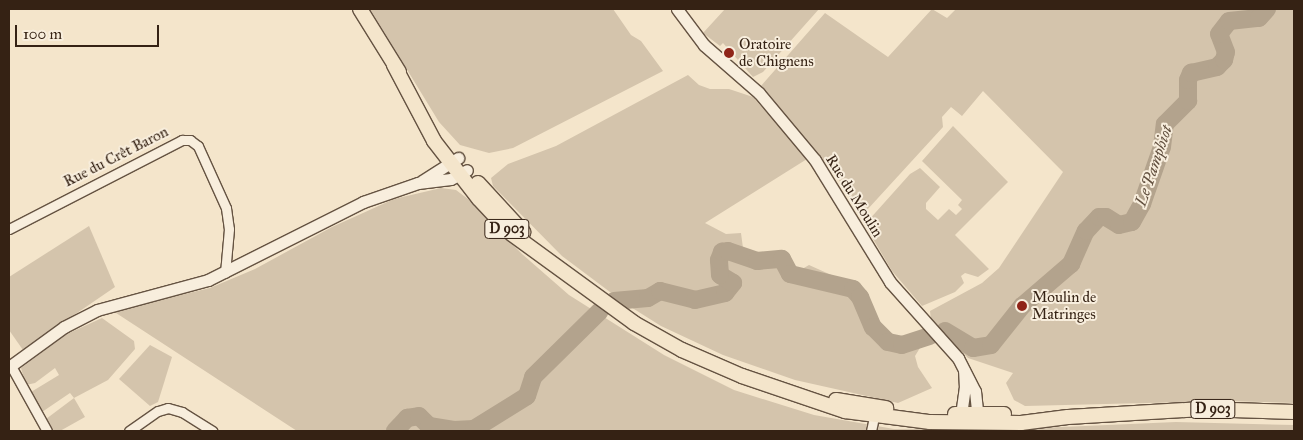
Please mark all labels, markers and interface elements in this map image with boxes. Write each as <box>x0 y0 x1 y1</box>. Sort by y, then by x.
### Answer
scale bar <box>18 15 161 47</box>
text: 100 m <box>23 25 62 43</box>
place label: Oratoire de Chignens <box>739 35 814 70</box>
marker: Oratoire de Chignens <box>723 47 735 59</box>
street label: Rue du Crêt Baron <box>61 123 171 191</box>
water label: Le Pamphiot <box>1131 123 1177 209</box>
street label: Rue du Moulin <box>821 151 887 241</box>
road number: D 903 <box>483 218 531 240</box>
place label: Moulin de Matringes <box>1032 288 1096 323</box>
marker: Moulin de Matringes <box>1016 300 1028 312</box>
road number: D 903 <box>1189 398 1237 420</box>

